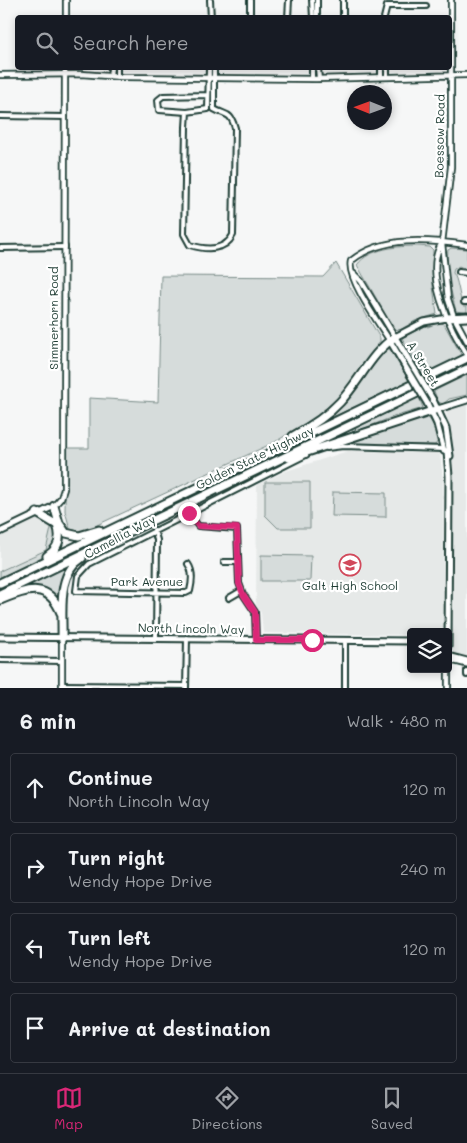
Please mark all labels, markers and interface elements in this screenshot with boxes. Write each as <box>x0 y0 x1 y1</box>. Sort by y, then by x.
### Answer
search box <box>15 15 452 70</box>
icon: search <box>33 29 61 57</box>
text: Search here <box>73 30 189 55</box>
north arrow <box>347 85 392 130</box>
street label: Boessow Road <box>430 94 448 178</box>
street label: Simmerhorn Road <box>45 266 61 370</box>
street label: A Street <box>404 338 444 389</box>
street label: Golden State Highway <box>193 421 316 493</box>
route end <box>178 502 201 525</box>
street label: Camellia Way <box>81 511 158 562</box>
school or university icon: Galt High School <box>338 553 362 577</box>
street label: Park Avenue <box>111 573 183 589</box>
place label: Galt High School <box>302 577 398 593</box>
street label: North Lincoln Way <box>138 619 244 637</box>
map controls <box>407 628 452 673</box>
button: layers <box>407 628 452 673</box>
route start <box>301 629 324 652</box>
text: 6 min <box>20 707 76 734</box>
text: Walk · 480 m <box>346 710 447 731</box>
text: Continue <box>68 765 153 790</box>
icon: ahead <box>21 774 49 802</box>
text: 120 m <box>402 778 446 799</box>
text: North Lincoln Way <box>68 790 210 811</box>
text: Turn right <box>68 845 165 870</box>
icon: right <box>21 854 49 882</box>
text: 240 m <box>400 858 446 879</box>
text: Wendy Hope Drive <box>68 870 213 891</box>
text: Turn left <box>68 925 151 950</box>
icon: left <box>21 934 49 962</box>
text: 120 m <box>402 938 446 959</box>
text: Wendy Hope Drive <box>68 950 213 971</box>
icon: arrive <box>21 1014 49 1042</box>
text: Arrive at destination <box>68 1016 271 1041</box>
tab: Map <box>54 1084 83 1133</box>
tab: Directions <box>191 1084 263 1133</box>
tab: Saved <box>371 1084 413 1133</box>

